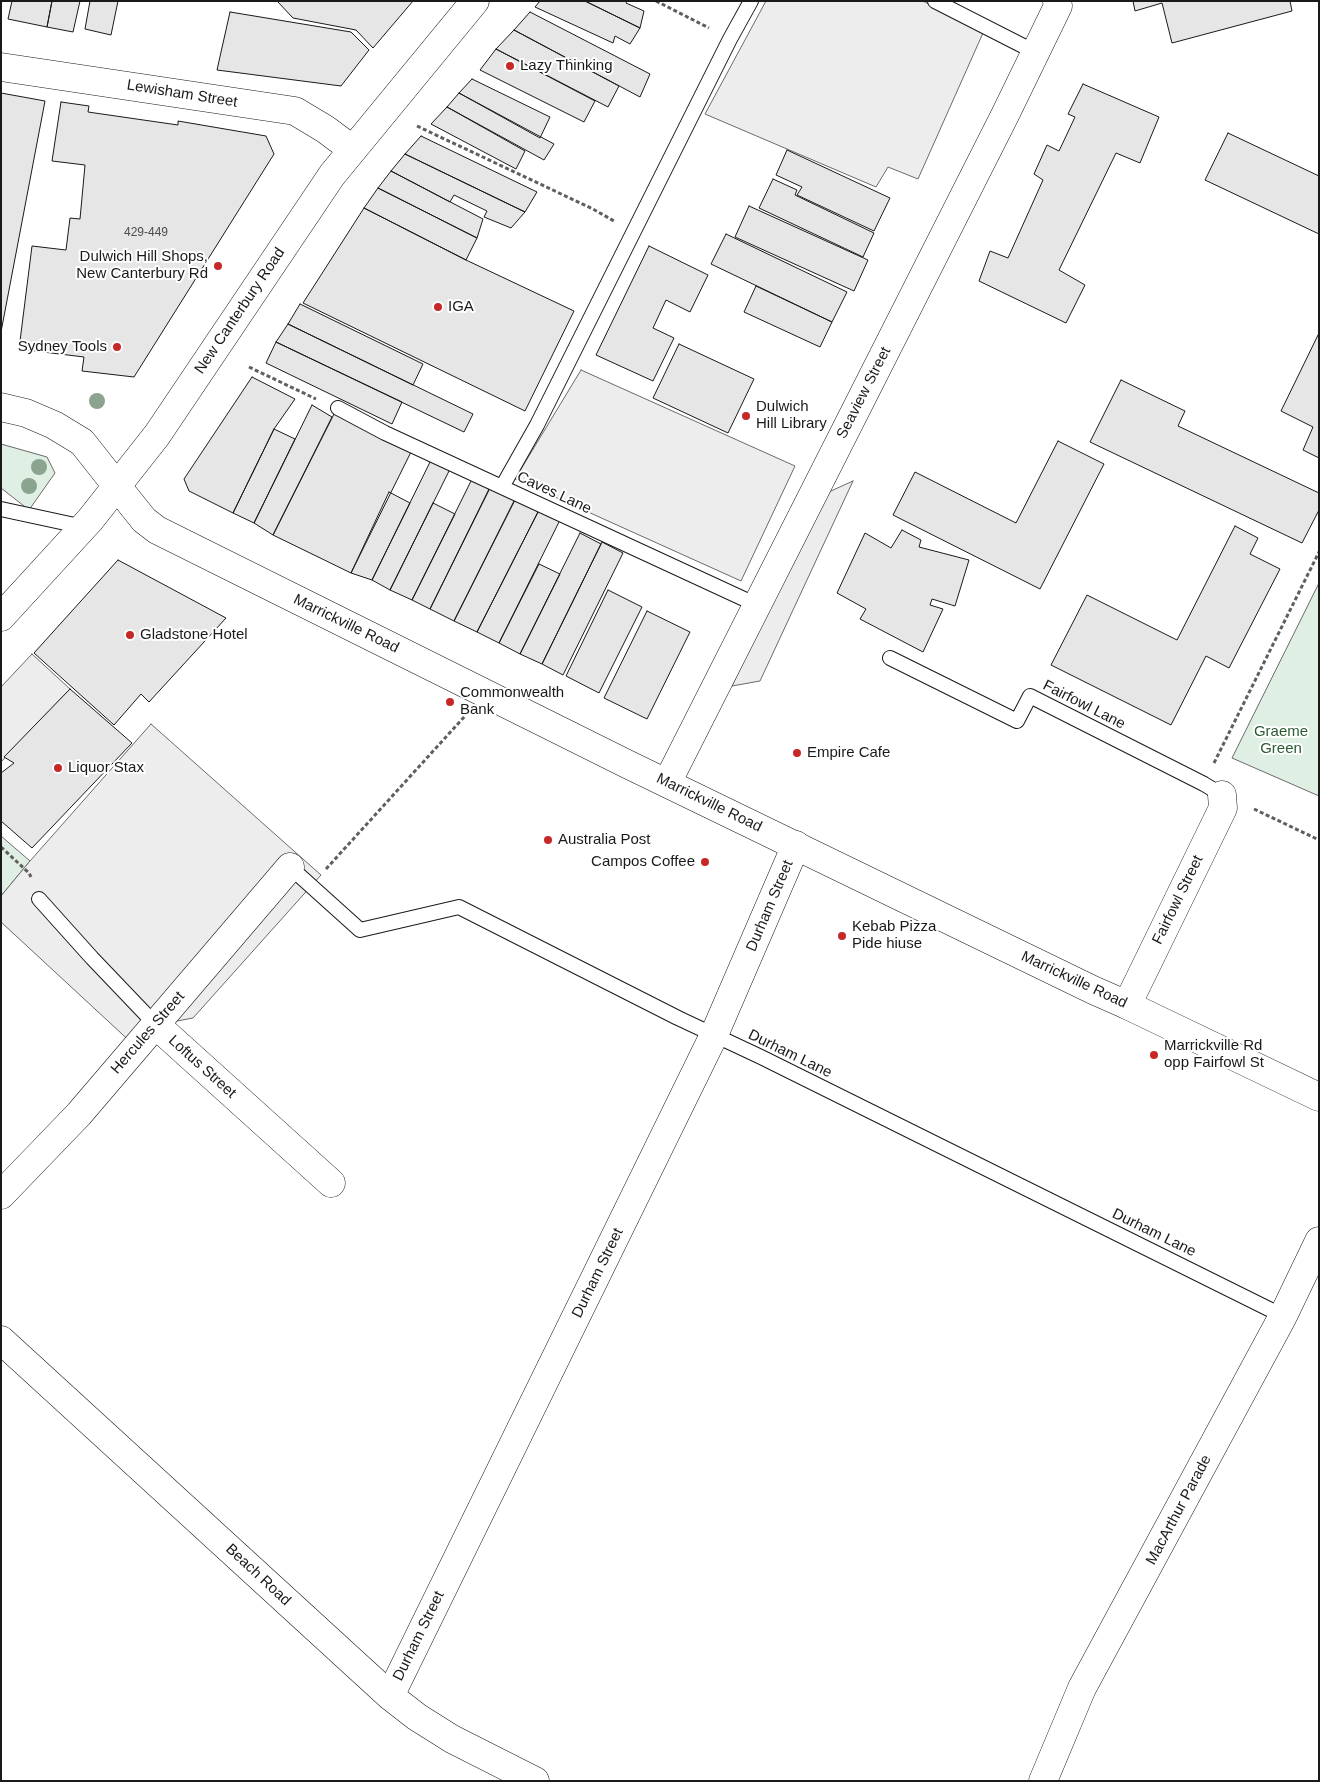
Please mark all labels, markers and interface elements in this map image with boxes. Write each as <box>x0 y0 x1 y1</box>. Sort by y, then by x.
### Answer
place label: Lazy Thinking <box>520 57 613 75</box>
marker: Lazy Thinking <box>504 60 516 72</box>
street label: Lewisham Street <box>125 76 239 112</box>
house number: 429-449 <box>124 226 168 240</box>
street label: New Canterbury Road <box>191 244 289 378</box>
place label: Dulwich Hill Shops, New Canterbury Rd <box>76 248 208 283</box>
marker: Dulwich Hill Shops, New Canterbury Rd <box>212 260 224 272</box>
place label: IGA <box>448 298 474 316</box>
marker: IGA <box>432 301 444 313</box>
place label: Sydney Tools <box>18 338 107 356</box>
marker: Sydney Tools <box>111 341 123 353</box>
street label: Seaview Street <box>833 344 895 442</box>
place label: Dulwich Hill Library <box>756 398 827 433</box>
marker: Dulwich Hill Library <box>740 410 752 422</box>
street label: Caves Lane <box>514 468 594 518</box>
street label: Marrickville Road <box>290 591 402 657</box>
place label: Gladstone Hotel <box>140 626 248 644</box>
marker: Gladstone Hotel <box>124 629 136 641</box>
street label: Fairfowl Lane <box>1040 677 1128 733</box>
place label: Commonwealth Bank <box>460 684 564 719</box>
marker: Commonwealth Bank <box>444 696 456 708</box>
park label: Graeme Green <box>1254 723 1308 758</box>
place label: Empire Cafe <box>807 744 890 762</box>
marker: Empire Cafe <box>791 747 803 759</box>
place label: Liquor Stax <box>68 759 144 777</box>
marker: Liquor Stax <box>52 762 64 774</box>
street label: Marrickville Road <box>653 770 765 836</box>
place label: Australia Post <box>558 831 651 849</box>
marker: Australia Post <box>542 834 554 846</box>
place label: Campos Coffee <box>591 853 695 871</box>
street label: Fairfowl Street <box>1149 853 1207 947</box>
marker: Campos Coffee <box>699 856 711 868</box>
street label: Durham Street <box>743 858 797 954</box>
place label: Kebab Pizza Pide hiuse <box>852 918 936 953</box>
marker: Kebab Pizza Pide hiuse <box>836 930 848 942</box>
street label: Marrickville Road <box>1018 948 1130 1012</box>
street label: Hercules Street <box>107 988 189 1078</box>
street label: Durham Lane <box>745 1026 835 1082</box>
street label: Loftus Street <box>164 1032 240 1102</box>
place label: Marrickville Rd opp Fairfowl St <box>1164 1037 1264 1072</box>
marker: Marrickville Rd opp Fairfowl St <box>1148 1049 1160 1061</box>
street label: Durham Lane <box>1109 1205 1199 1261</box>
street label: Durham Street <box>569 1225 627 1321</box>
street label: MacArthur Parade <box>1142 1452 1216 1568</box>
street label: Beach Road <box>222 1540 294 1610</box>
street label: Durham Street <box>390 1588 448 1684</box>

